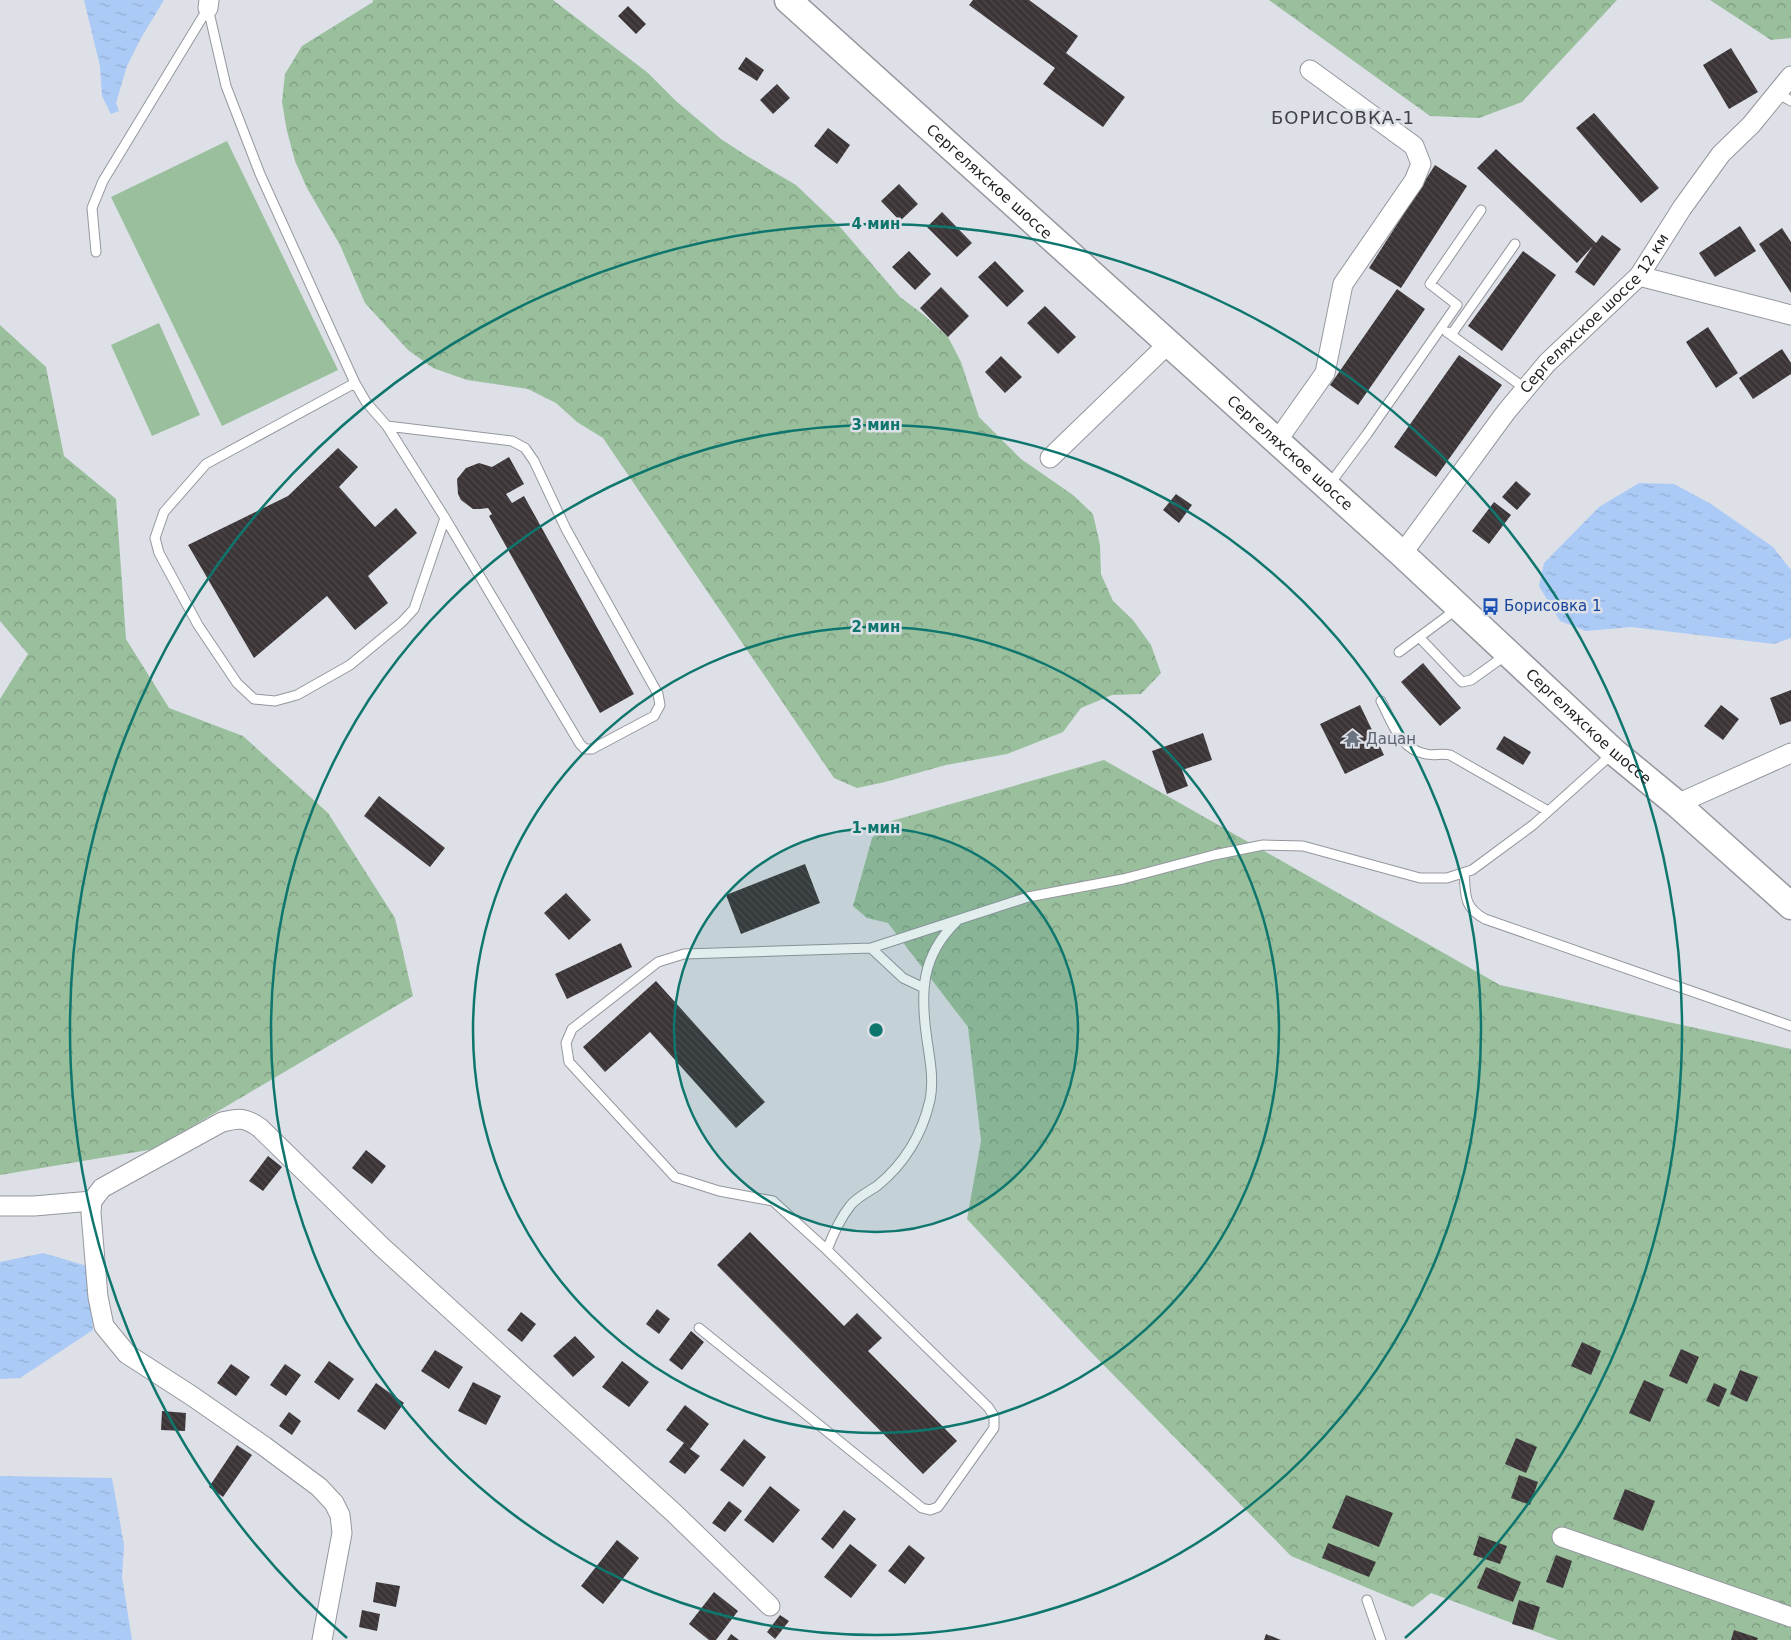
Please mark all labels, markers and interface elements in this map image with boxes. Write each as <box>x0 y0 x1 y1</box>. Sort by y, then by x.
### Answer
district label: БОРИСОВКА-1 <box>1271 107 1415 128</box>
street label: Сергеляхское шоссе <box>923 120 1056 243</box>
text: 4 мин <box>852 215 900 233</box>
street label: Сергеляхское шоссе 12 км <box>1516 230 1673 397</box>
street label: Сергеляхское шоссе <box>1223 392 1356 514</box>
text: 3 мин <box>852 416 900 434</box>
bus stop icon: Борисовка 1 <box>1480 596 1500 616</box>
place label: Борисовка 1 <box>1504 597 1602 615</box>
text: 2 мин <box>852 618 900 636</box>
street label: Сергеляхское шоссе <box>1522 665 1655 788</box>
temple icon: Дацан <box>1342 729 1362 749</box>
place label: Дацан <box>1366 730 1416 748</box>
text: 1 мин <box>852 819 900 837</box>
centre of rings <box>867 1021 885 1039</box>

